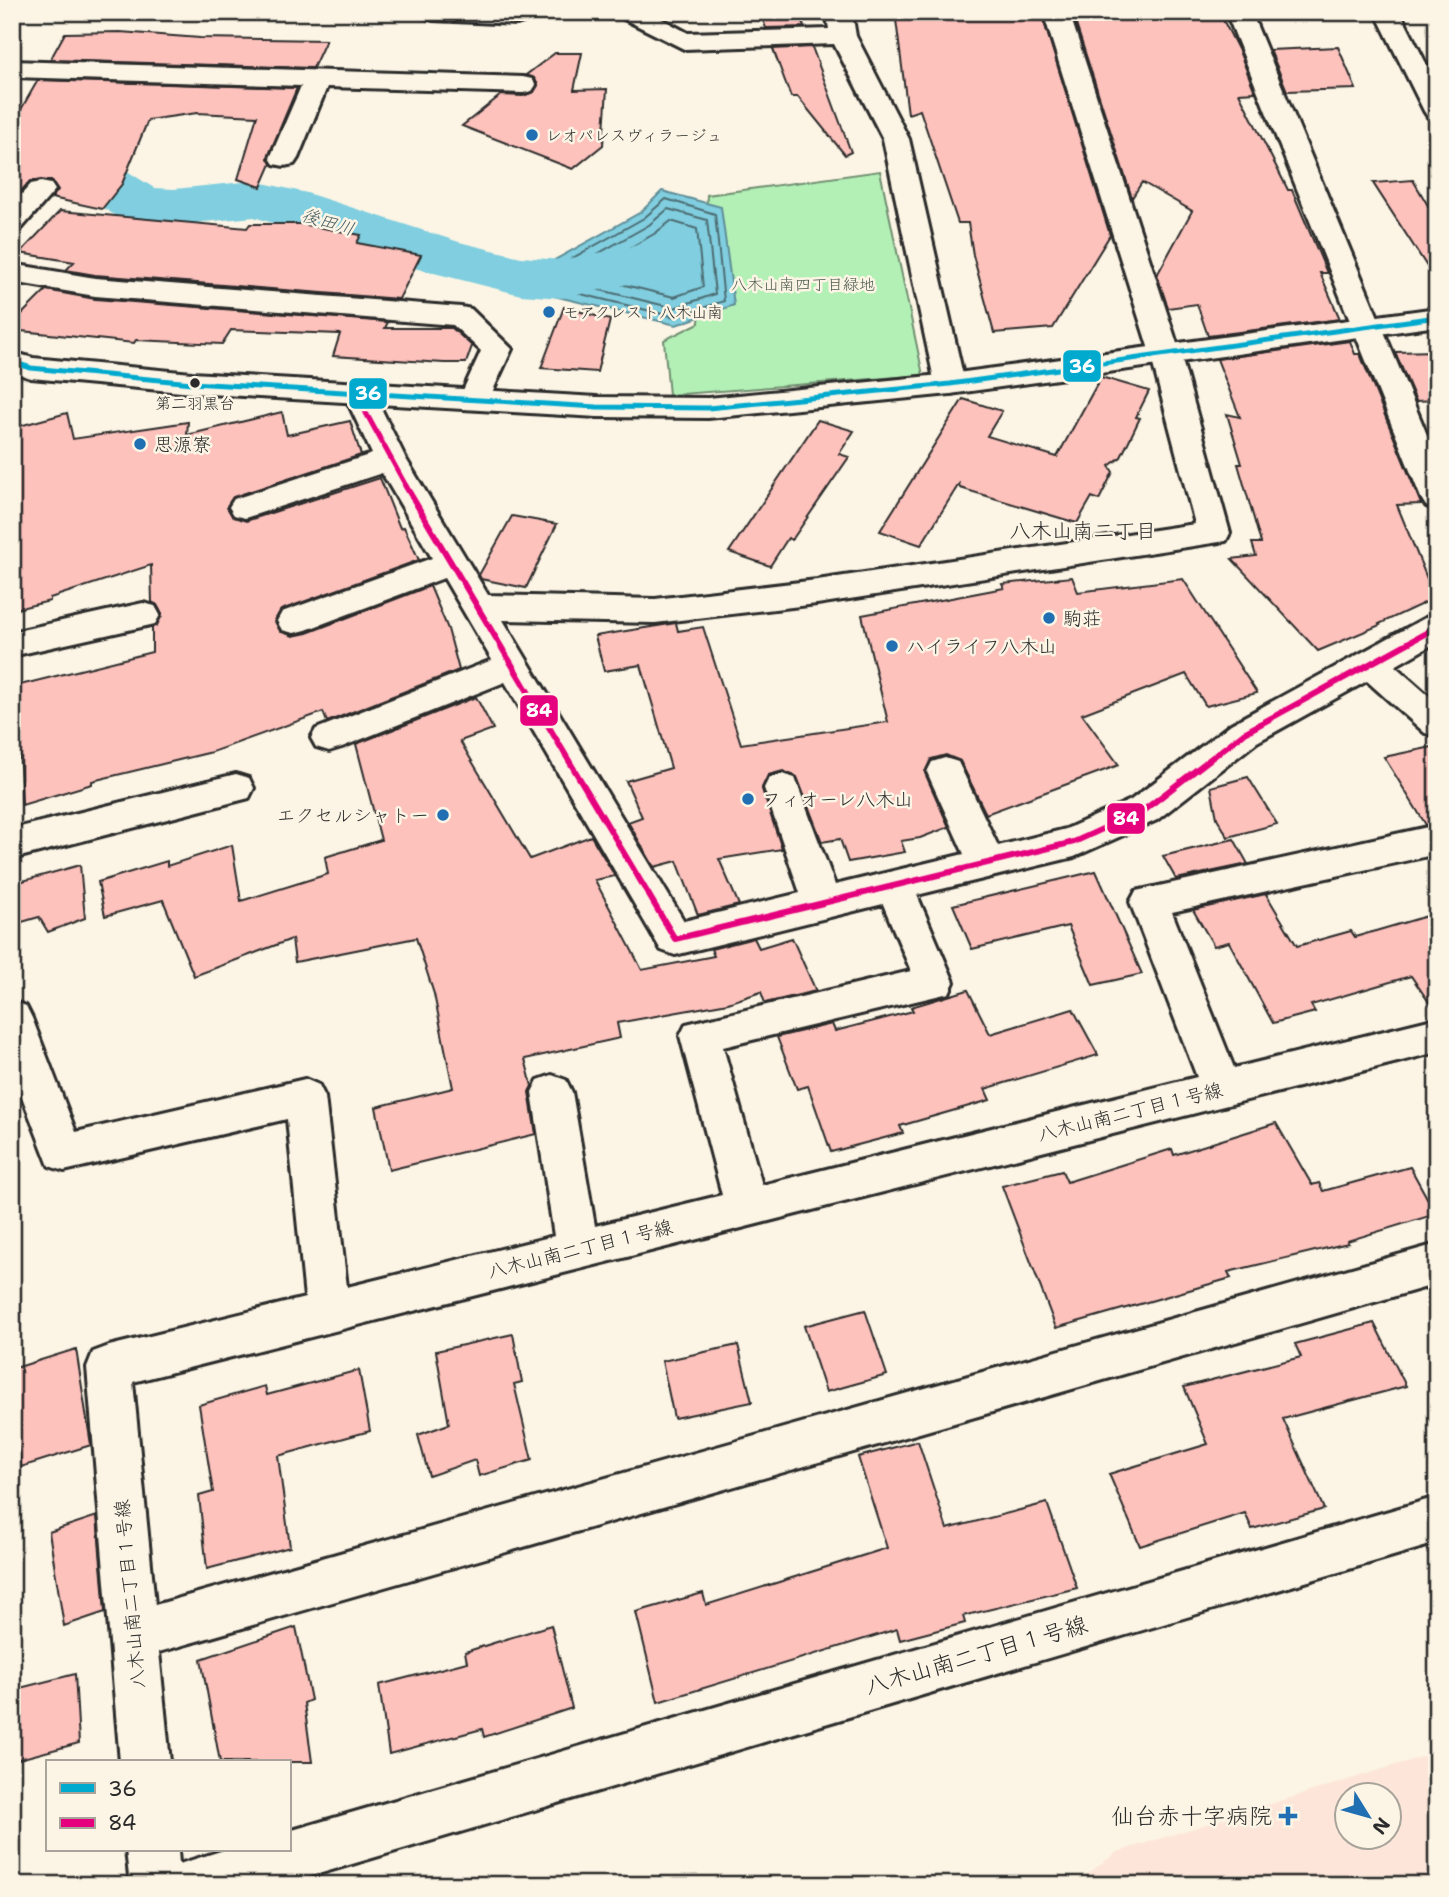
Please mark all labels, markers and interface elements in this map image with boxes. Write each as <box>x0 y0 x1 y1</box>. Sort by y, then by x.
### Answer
place label: レオパレスヴィラージュ <box>546 125 722 146</box>
marker: レオパレスヴィラージュ <box>524 127 540 143</box>
water label: 後田川 <box>299 203 357 241</box>
park label: 八木山南四丁目緑地 <box>731 274 875 295</box>
place label: モアクレスト八木山南 <box>563 302 723 323</box>
marker: モアクレスト八木山南 <box>541 304 557 320</box>
line badge: 36 <box>1062 349 1102 383</box>
text: 36 <box>1069 354 1095 379</box>
marker: 第二羽黒台 <box>188 376 202 390</box>
line badge: 36 <box>348 377 388 410</box>
text: 36 <box>355 381 381 406</box>
place label: 第二羽黒台 <box>155 393 235 414</box>
place label: 思源寮 <box>154 432 211 457</box>
marker: 思源寮 <box>132 436 148 452</box>
district label: 八木山南二丁目 <box>1010 517 1157 545</box>
place label: 駒荘 <box>1063 606 1101 631</box>
marker: 駒荘 <box>1041 610 1057 626</box>
place label: ハイライフ八木山 <box>906 634 1057 659</box>
marker: ハイライフ八木山 <box>884 638 900 654</box>
line badge: 84 <box>519 694 559 727</box>
text: 84 <box>526 698 553 723</box>
place label: フィオーレ八木山 <box>762 787 913 812</box>
marker: フィオーレ八木山 <box>740 791 756 807</box>
line badge: 84 <box>1106 802 1146 835</box>
place label: エクセルシャトー <box>276 803 429 828</box>
text: 84 <box>1113 806 1140 831</box>
marker: エクセルシャトー <box>435 807 451 823</box>
street label: 八木山南二丁目１号線 <box>1035 1077 1225 1147</box>
street label: 八木山南二丁目１号線 <box>485 1214 675 1284</box>
street label: 八木山南二丁目１号線 <box>109 1498 151 1690</box>
street label: 八木山南二丁目１号線 <box>861 1609 1091 1701</box>
legend <box>46 1760 290 1852</box>
text: 36 <box>108 1775 137 1803</box>
north arrow <box>1334 1782 1404 1852</box>
place label: 仙台赤十字病院 <box>1111 1801 1272 1831</box>
marker: 仙台赤十字病院 <box>1278 1806 1298 1826</box>
text: 84 <box>108 1809 137 1837</box>
text: N <box>1367 1812 1396 1839</box>

